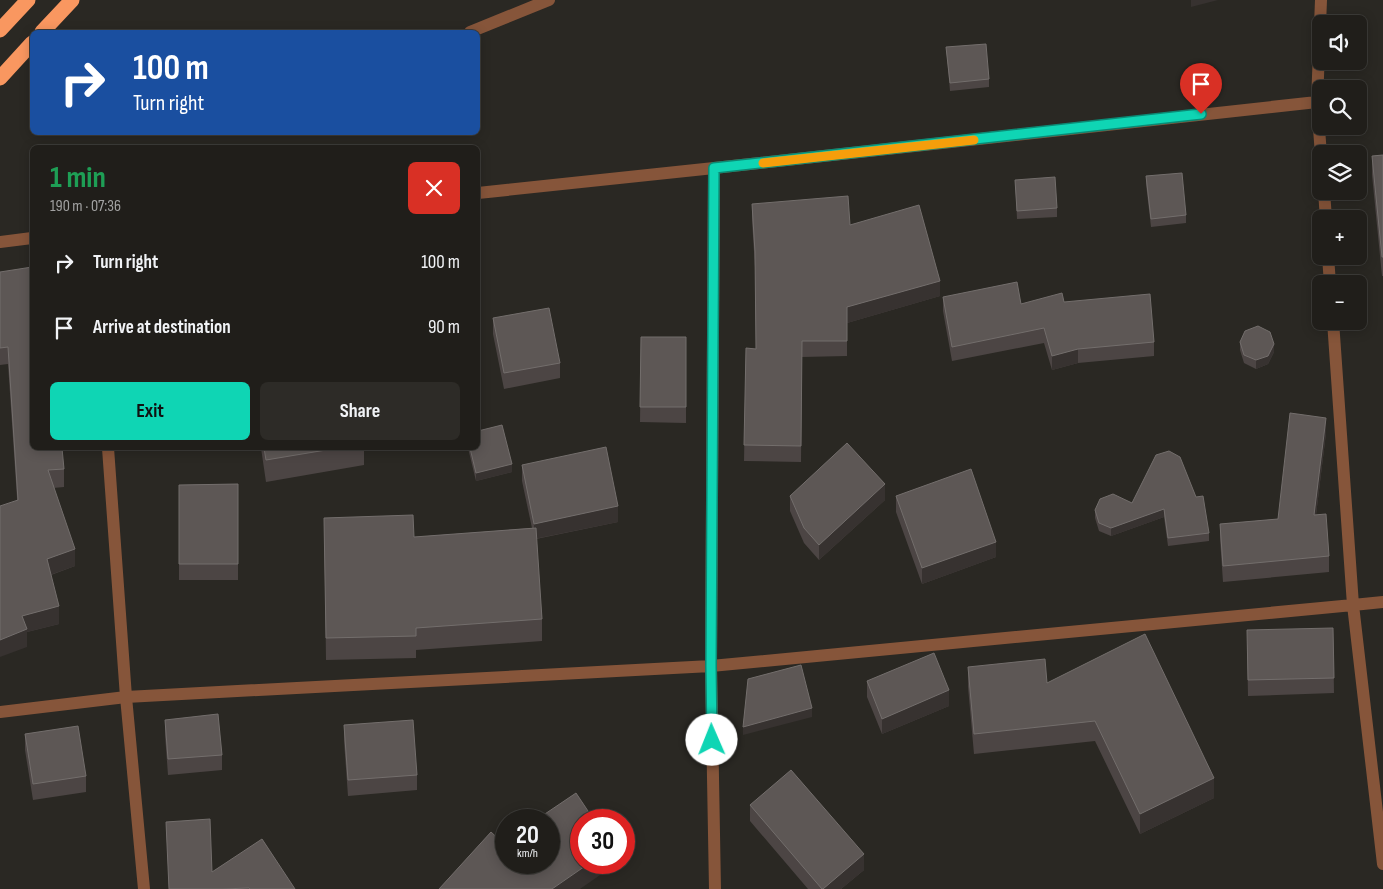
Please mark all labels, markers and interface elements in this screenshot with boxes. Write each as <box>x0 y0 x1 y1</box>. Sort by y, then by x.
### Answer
map controls <box>1312 15 1367 330</box>
button: sound <box>1312 15 1367 70</box>
text: 100 m <box>133 47 209 90</box>
icon: right <box>50 50 115 115</box>
pin <box>1180 63 1222 114</box>
icon: arrive <box>1187 70 1215 98</box>
button: search <box>1312 80 1367 135</box>
text: Turn right <box>133 90 204 117</box>
button: layers <box>1312 145 1367 200</box>
text: 1 min <box>50 160 106 196</box>
button: close <box>408 162 460 214</box>
text: 190 m · 07:36 <box>50 197 121 216</box>
button: + <box>1312 210 1367 265</box>
icon: right <box>50 249 78 277</box>
text: Turn right <box>93 251 158 274</box>
text: 100 m <box>421 251 460 274</box>
button: − <box>1312 275 1367 330</box>
icon: arrive <box>50 314 78 342</box>
text: Arrive at destination <box>93 316 231 339</box>
text: 90 m <box>428 316 460 339</box>
button: Exit <box>50 382 250 440</box>
button: Share <box>260 382 460 440</box>
position arrow <box>685 713 737 765</box>
speed limit sign: 30 <box>570 809 635 874</box>
text: 20 <box>516 820 539 851</box>
text: km/h <box>517 846 538 861</box>

